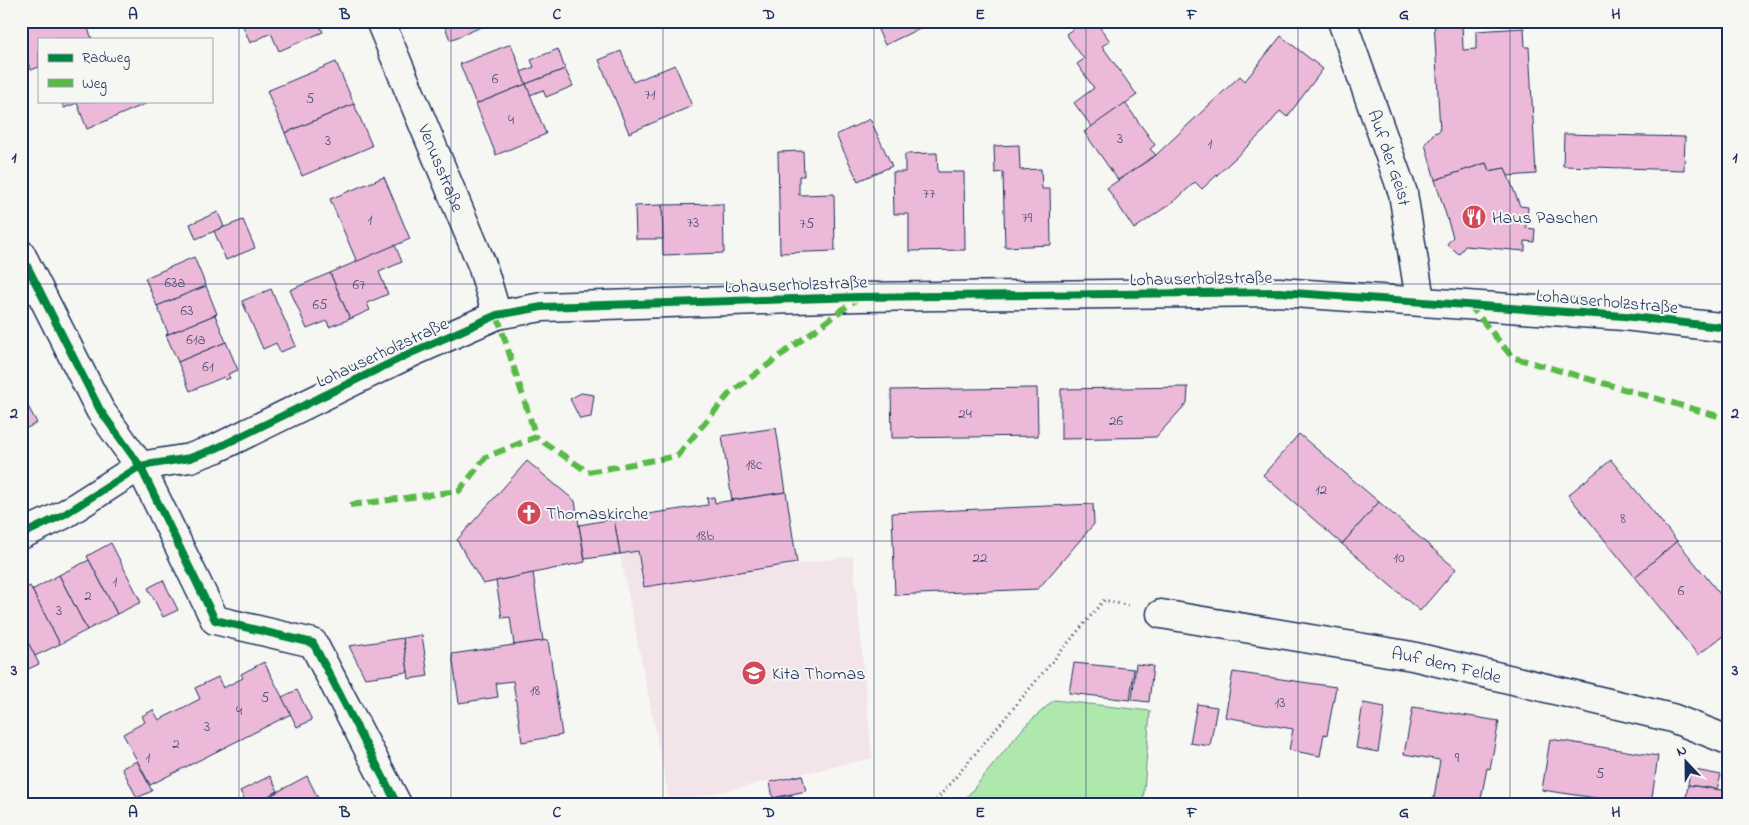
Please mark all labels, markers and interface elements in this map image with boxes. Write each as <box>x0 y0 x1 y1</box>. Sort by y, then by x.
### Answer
text: A <box>128 3 138 27</box>
text: B <box>339 3 351 27</box>
text: C <box>553 3 562 27</box>
text: D <box>762 3 775 27</box>
text: E <box>975 3 985 27</box>
text: F <box>1186 3 1198 27</box>
text: G <box>1399 3 1409 27</box>
text: H <box>1611 3 1621 27</box>
legend <box>38 38 212 102</box>
text: Radweg <box>82 47 130 70</box>
house number: 6 <box>492 68 499 90</box>
text: Weg <box>82 73 107 96</box>
house number: 71 <box>645 84 656 106</box>
house number: 5 <box>306 88 315 110</box>
street label: Auf der Geist <box>1360 107 1416 208</box>
house number: 4 <box>508 109 514 131</box>
street label: Venusstraße <box>409 120 470 217</box>
house number: 3 <box>1117 128 1123 150</box>
house number: 3 <box>325 130 331 152</box>
house number: 1 <box>1208 133 1213 155</box>
text: 1 <box>11 146 17 170</box>
text: 1 <box>1732 146 1738 170</box>
house number: 77 <box>923 183 935 205</box>
restaurant icon: Haus Paschen <box>1461 204 1487 230</box>
place label: Haus Paschen <box>1492 206 1598 232</box>
house number: 79 <box>1022 207 1033 229</box>
house number: 1 <box>368 209 373 231</box>
house number: 73 <box>687 212 699 234</box>
house number: 75 <box>800 213 815 235</box>
street label: Lohauserholzstraße <box>1129 266 1274 294</box>
street label: Lohauserholzstraße <box>724 270 869 301</box>
house number: 63a <box>165 272 185 294</box>
house number: 67 <box>353 274 365 296</box>
street label: Lohauserholzstraße <box>1535 284 1680 322</box>
house number: 65 <box>312 294 328 316</box>
house number: 63 <box>181 300 193 322</box>
street label: Lohauserholzstraße <box>313 311 454 396</box>
house number: 61a <box>186 329 206 351</box>
house number: 61 <box>202 356 214 378</box>
text: 2 <box>9 402 18 426</box>
text: 2 <box>1730 402 1739 426</box>
house number: 24 <box>958 403 972 425</box>
house number: 26 <box>1109 410 1123 432</box>
house number: 18c <box>745 454 763 476</box>
house number: 12 <box>1315 479 1328 501</box>
church icon: Thomaskirche <box>516 500 542 526</box>
place label: Thomaskirche <box>546 502 649 528</box>
house number: 8 <box>1620 508 1626 530</box>
house number: 18b <box>696 525 714 547</box>
house number: 22 <box>973 547 988 569</box>
house number: 10 <box>1393 547 1405 569</box>
house number: 1 <box>113 571 118 593</box>
house number: 6 <box>1678 580 1685 602</box>
house number: 2 <box>84 585 92 607</box>
house number: 3 <box>56 600 62 622</box>
street label: Auf dem Felde <box>1389 642 1504 692</box>
text: 3 <box>10 659 18 683</box>
text: 3 <box>1731 659 1739 683</box>
school or university icon: Kita Thomas <box>741 660 767 686</box>
place label: Kita Thomas <box>772 662 865 688</box>
house number: 18 <box>530 680 541 702</box>
house number: 5 <box>261 687 270 709</box>
house number: 13 <box>1275 692 1285 714</box>
house number: 4 <box>236 700 242 722</box>
house number: 3 <box>204 716 210 738</box>
house number: 2 <box>172 733 180 755</box>
north arrow <box>1662 738 1712 788</box>
text: N <box>1673 740 1690 763</box>
house number: 1 <box>146 747 151 769</box>
house number: 9 <box>1455 747 1460 769</box>
house number: 5 <box>1596 763 1605 785</box>
text: A <box>128 801 138 825</box>
text: B <box>339 801 351 825</box>
text: C <box>553 801 562 825</box>
text: D <box>762 801 775 825</box>
text: E <box>975 801 985 825</box>
text: F <box>1186 801 1198 825</box>
text: G <box>1399 801 1409 825</box>
text: H <box>1611 801 1621 825</box>

